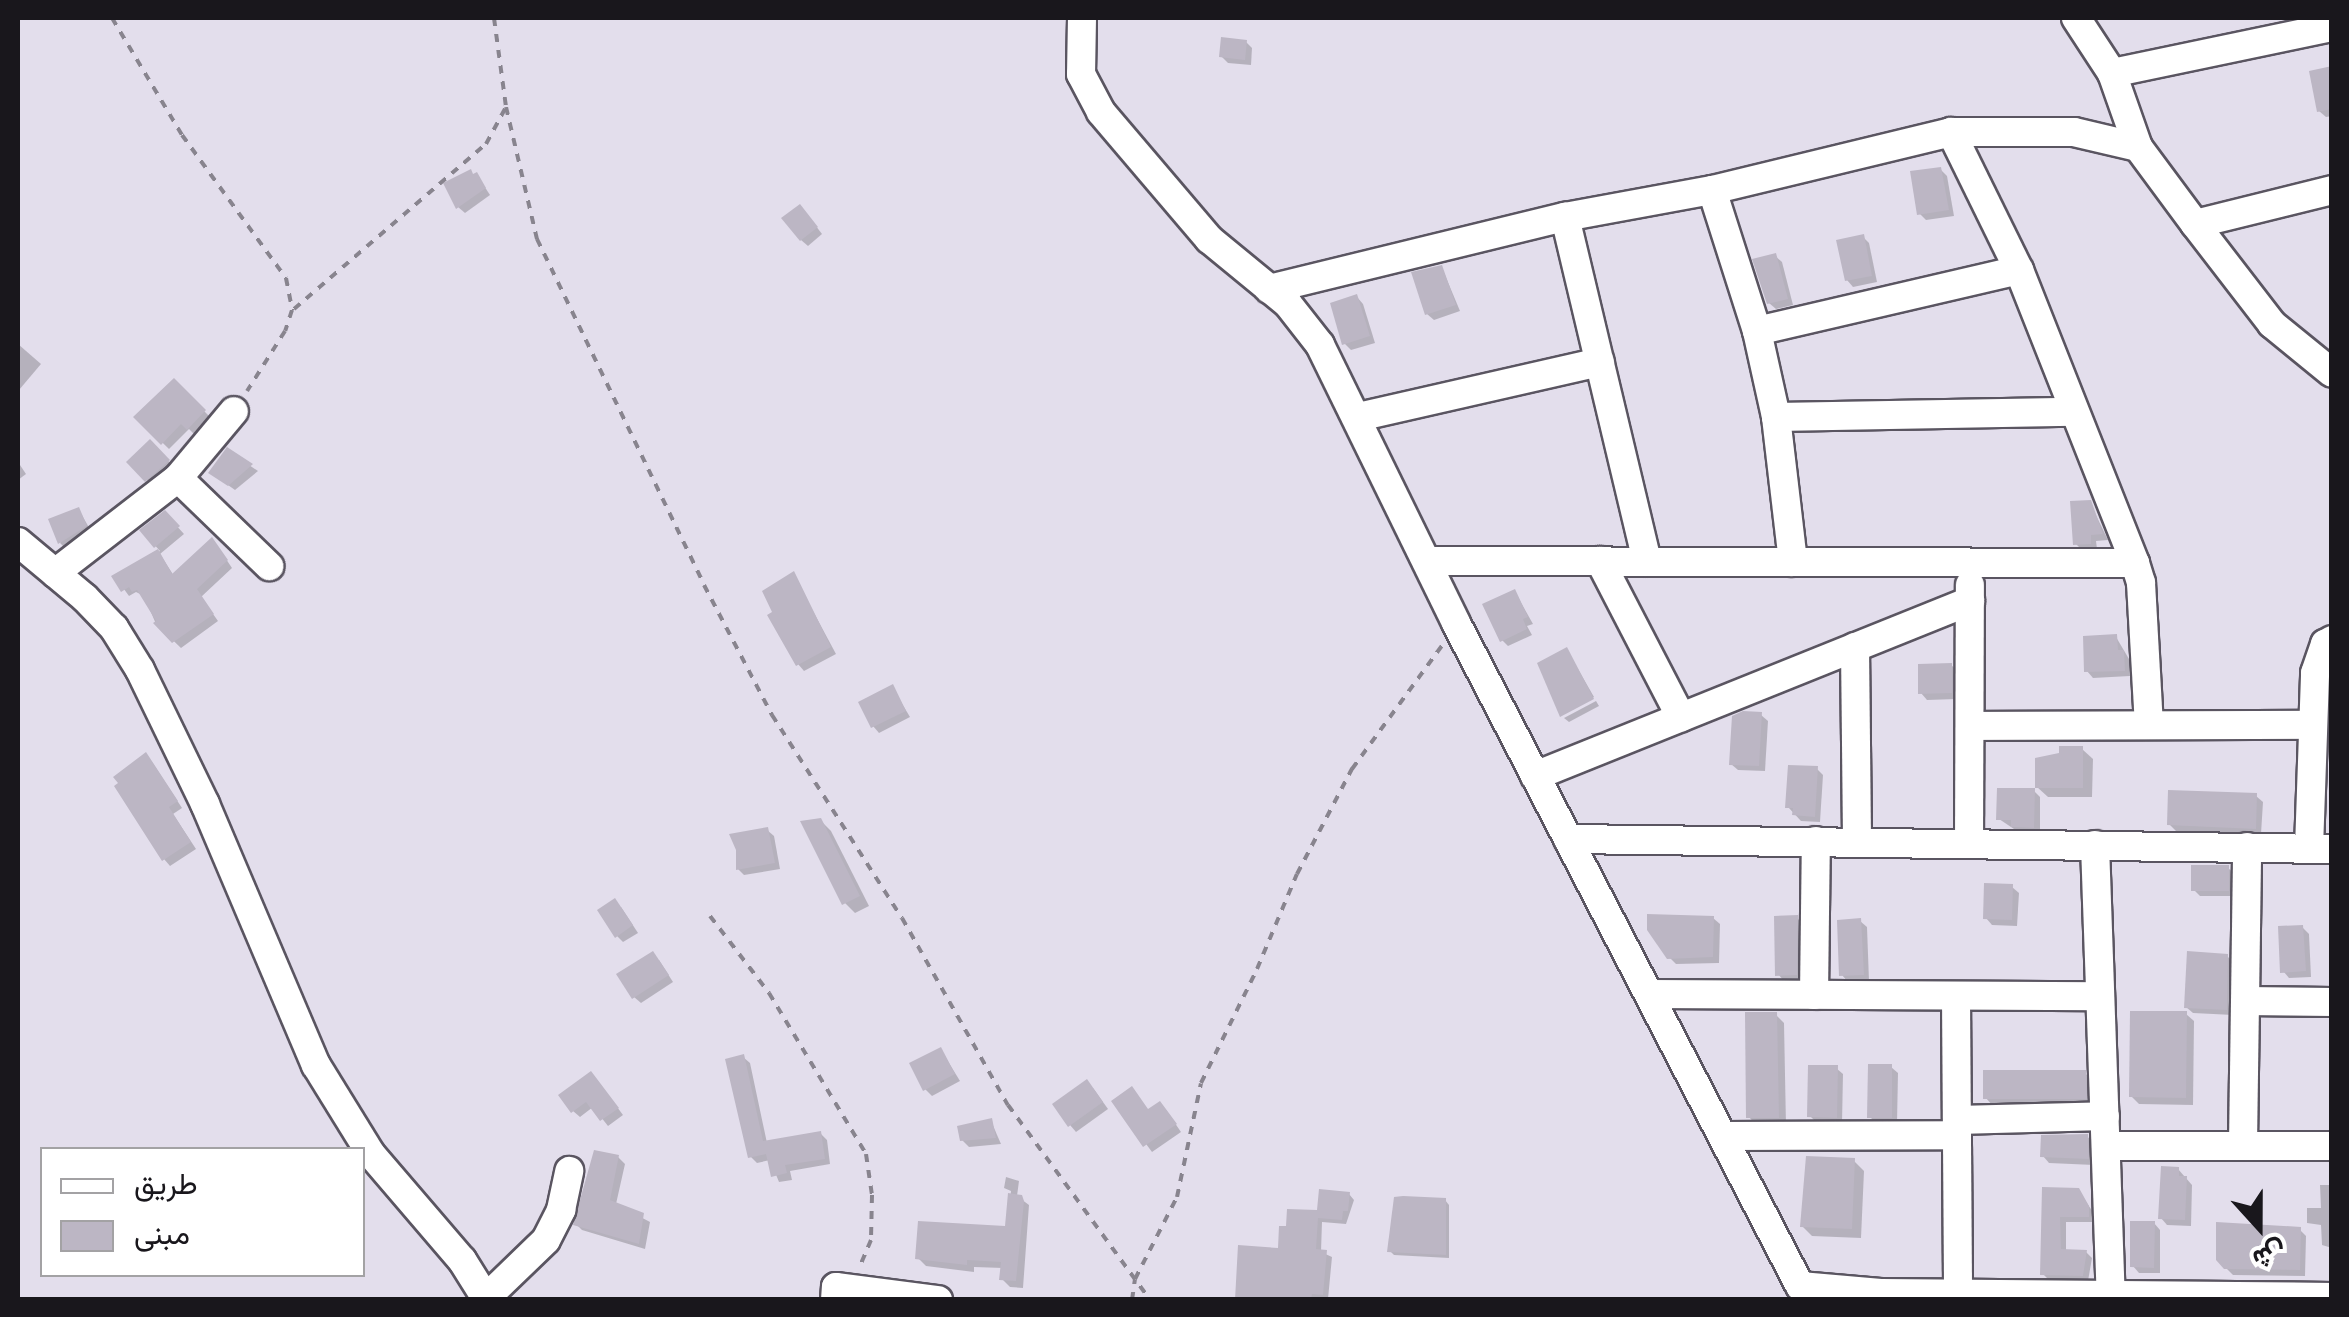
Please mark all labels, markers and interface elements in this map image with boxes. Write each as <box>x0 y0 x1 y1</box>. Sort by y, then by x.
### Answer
legend <box>40 1147 365 1277</box>
text: طريق <box>134 1166 198 1201</box>
north arrow <box>2209 1177 2309 1277</box>
text: مبنى <box>134 1216 190 1251</box>
text: ش <box>2248 1234 2292 1277</box>

